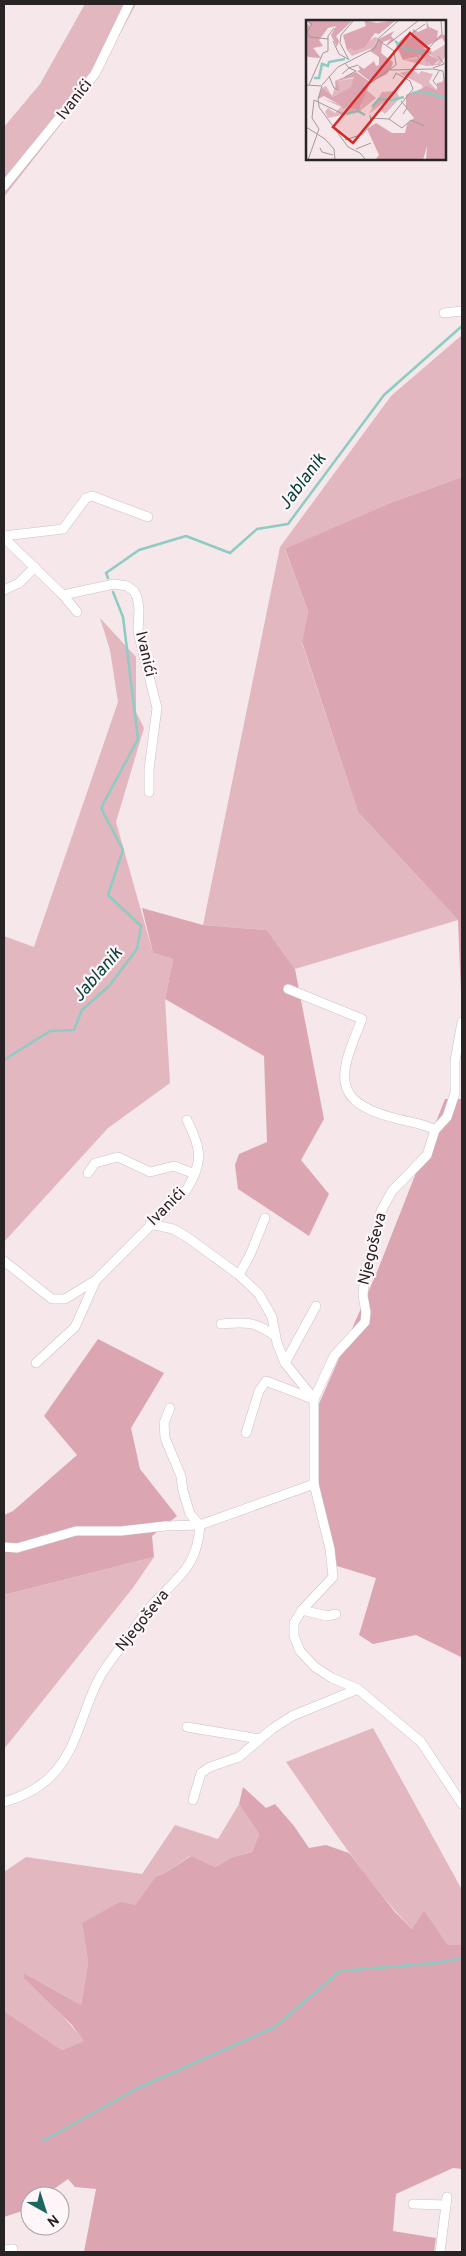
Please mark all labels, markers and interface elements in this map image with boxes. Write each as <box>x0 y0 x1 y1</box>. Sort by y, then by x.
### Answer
inset map <box>306 20 446 160</box>
street label: Ivanići <box>53 76 97 124</box>
water label: Jablanik <box>274 448 332 515</box>
street label: Ivanići <box>130 629 160 679</box>
water label: Jablanik <box>68 942 129 1007</box>
street label: Ivanići <box>144 1184 190 1230</box>
street label: Njegoševa <box>354 1211 392 1287</box>
street label: Njegoševa <box>112 1586 174 1656</box>
north arrow <box>20 2186 70 2236</box>
text: N <box>43 2210 61 2230</box>

